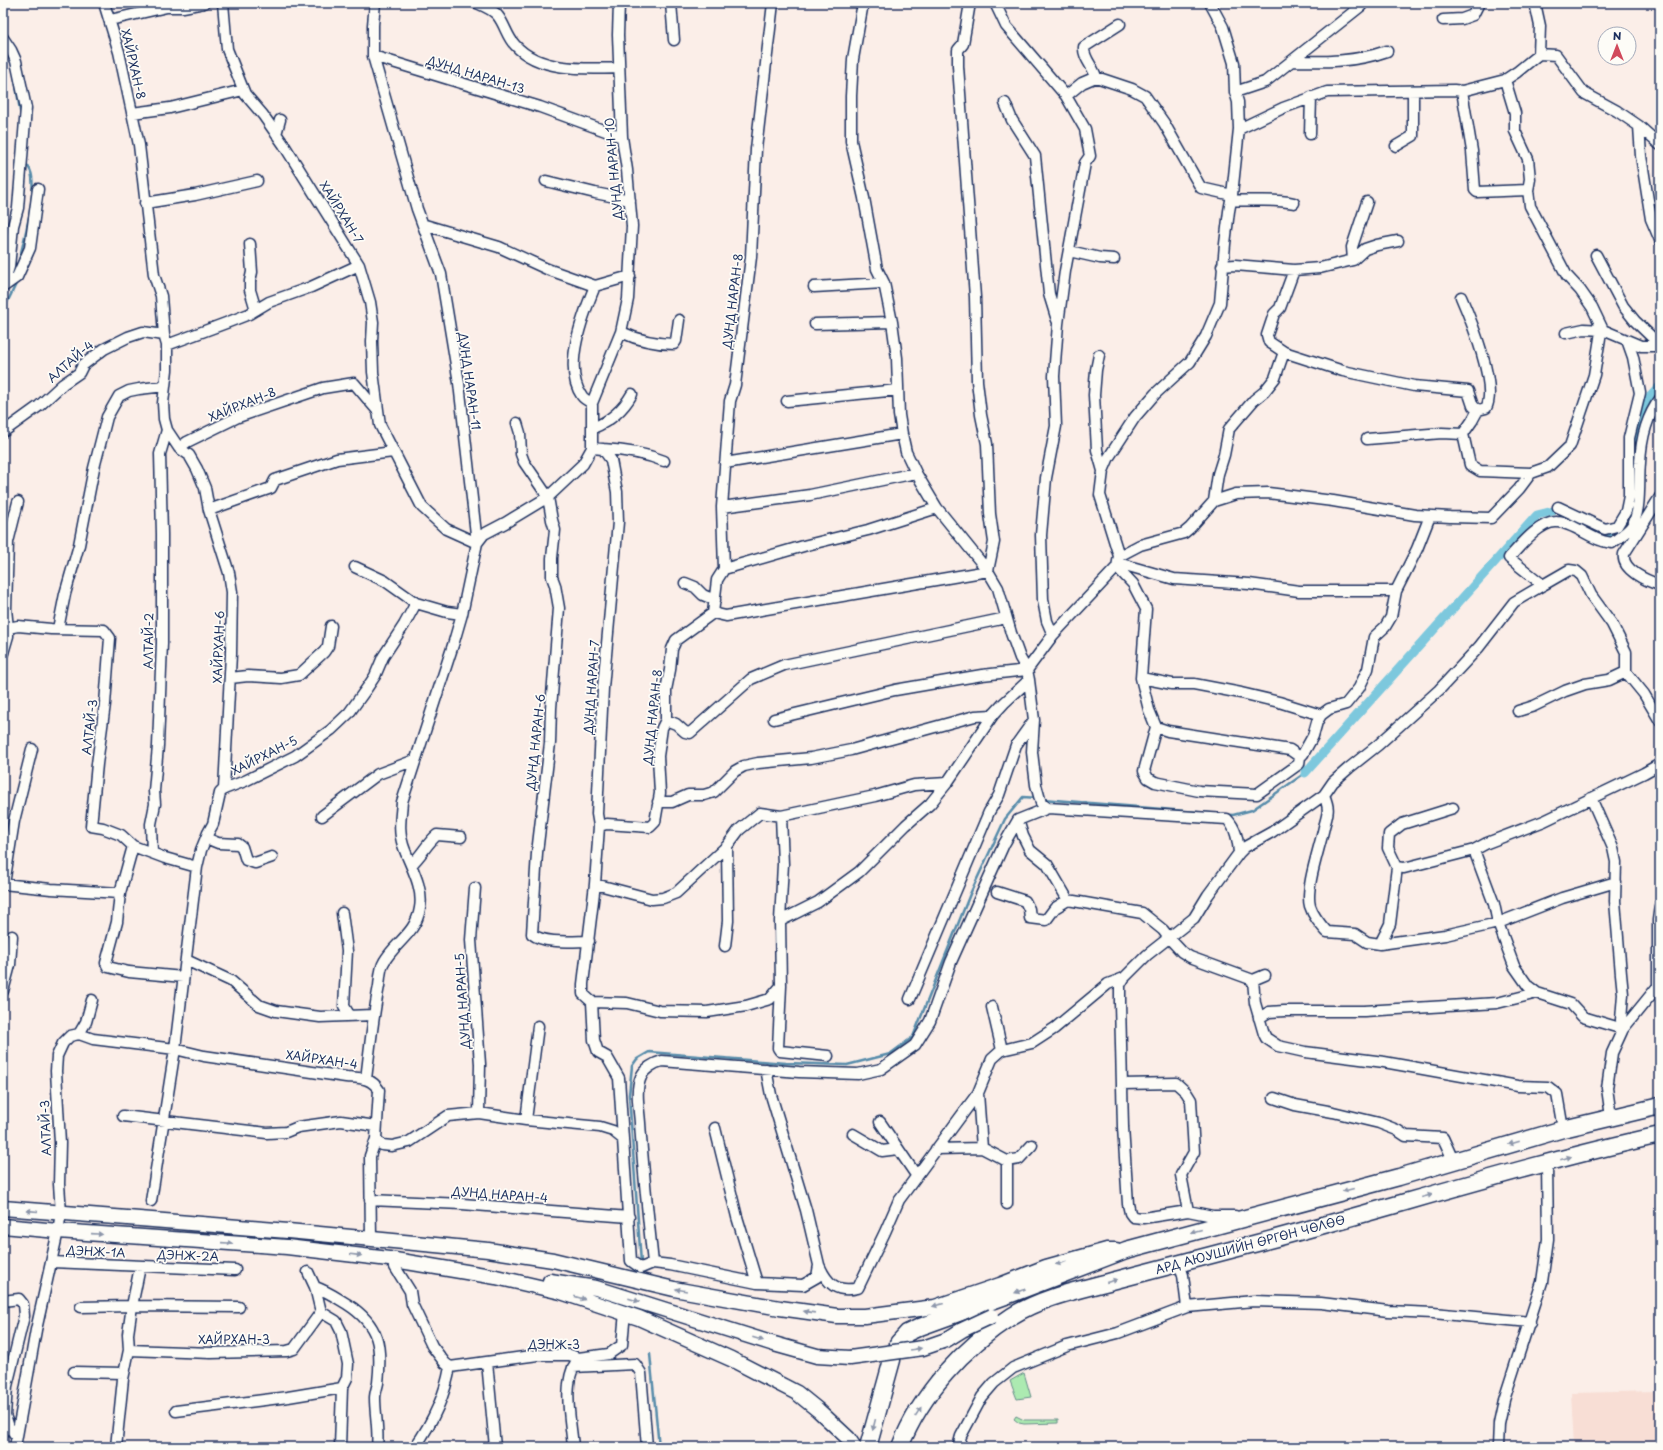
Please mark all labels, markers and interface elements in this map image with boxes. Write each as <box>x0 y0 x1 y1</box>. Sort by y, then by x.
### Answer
north arrow <box>1597 26 1637 66</box>
street label: ХАЙРХАН-8 <box>117 27 151 101</box>
text: N <box>1613 27 1622 44</box>
street label: ДУНД НАРАН-13 <box>424 50 527 97</box>
street label: ДУНД НАРАН-10 <box>600 117 627 222</box>
street label: ХАЙРХАН-7 <box>316 177 368 247</box>
street label: ДУНД НАРАН-8 <box>717 252 747 351</box>
street label: ДУНД НАРАН-11 <box>454 330 486 431</box>
street label: АЛТАЙ-4 <box>43 336 97 386</box>
street label: ХАЙРХАН-8 <box>205 382 279 426</box>
street label: ХАЙРХАН-6 <box>208 610 228 684</box>
street label: АЛТАЙ-2 <box>139 613 157 669</box>
street label: ДУНД НАРАН-7 <box>579 639 603 736</box>
street label: ДУНД НАРАН-8 <box>638 668 666 767</box>
street label: ДУНД НАРАН-6 <box>521 693 549 792</box>
street label: АЛТАЙ-3 <box>77 698 101 756</box>
street label: ХАЙРХАН-5 <box>228 731 300 779</box>
street label: ДУНД НАРАН-5 <box>450 952 474 1051</box>
street label: ХАЙРХАН-4 <box>285 1045 359 1073</box>
street label: АЛТАЙ-3 <box>35 1100 55 1156</box>
one-way arrow <box>1507 1140 1519 1146</box>
one-way arrow <box>1560 1155 1572 1161</box>
street label: ДУНД НАРАН-4 <box>450 1182 549 1206</box>
one-way arrow <box>1342 1187 1354 1193</box>
one-way arrow <box>1421 1193 1433 1199</box>
one-way arrow <box>26 1207 38 1214</box>
street label: АРД АЮУШИЙН ӨРГӨН ЧӨЛӨӨ <box>1153 1210 1347 1278</box>
one-way arrow <box>1189 1228 1201 1234</box>
one-way arrow <box>91 1230 103 1237</box>
one-way arrow <box>221 1239 233 1246</box>
street label: ДЭНЖ-1А <box>65 1240 126 1262</box>
street label: ДЭНЖ-2А <box>156 1245 219 1265</box>
one-way arrow <box>350 1252 362 1258</box>
one-way arrow <box>1055 1260 1067 1266</box>
one-way arrow <box>1106 1278 1118 1284</box>
one-way arrow <box>675 1287 687 1293</box>
one-way arrow <box>1013 1288 1025 1294</box>
one-way arrow <box>574 1295 586 1301</box>
one-way arrow <box>628 1297 640 1303</box>
one-way arrow <box>932 1302 944 1308</box>
one-way arrow <box>803 1309 815 1315</box>
street label: ХАЙРХАН-3 <box>198 1330 270 1348</box>
street label: ДЭНЖ-3 <box>527 1335 580 1353</box>
one-way arrow <box>752 1336 764 1342</box>
one-way arrow <box>910 1346 922 1352</box>
one-way arrow <box>914 1407 922 1418</box>
one-way arrow <box>871 1419 877 1431</box>

